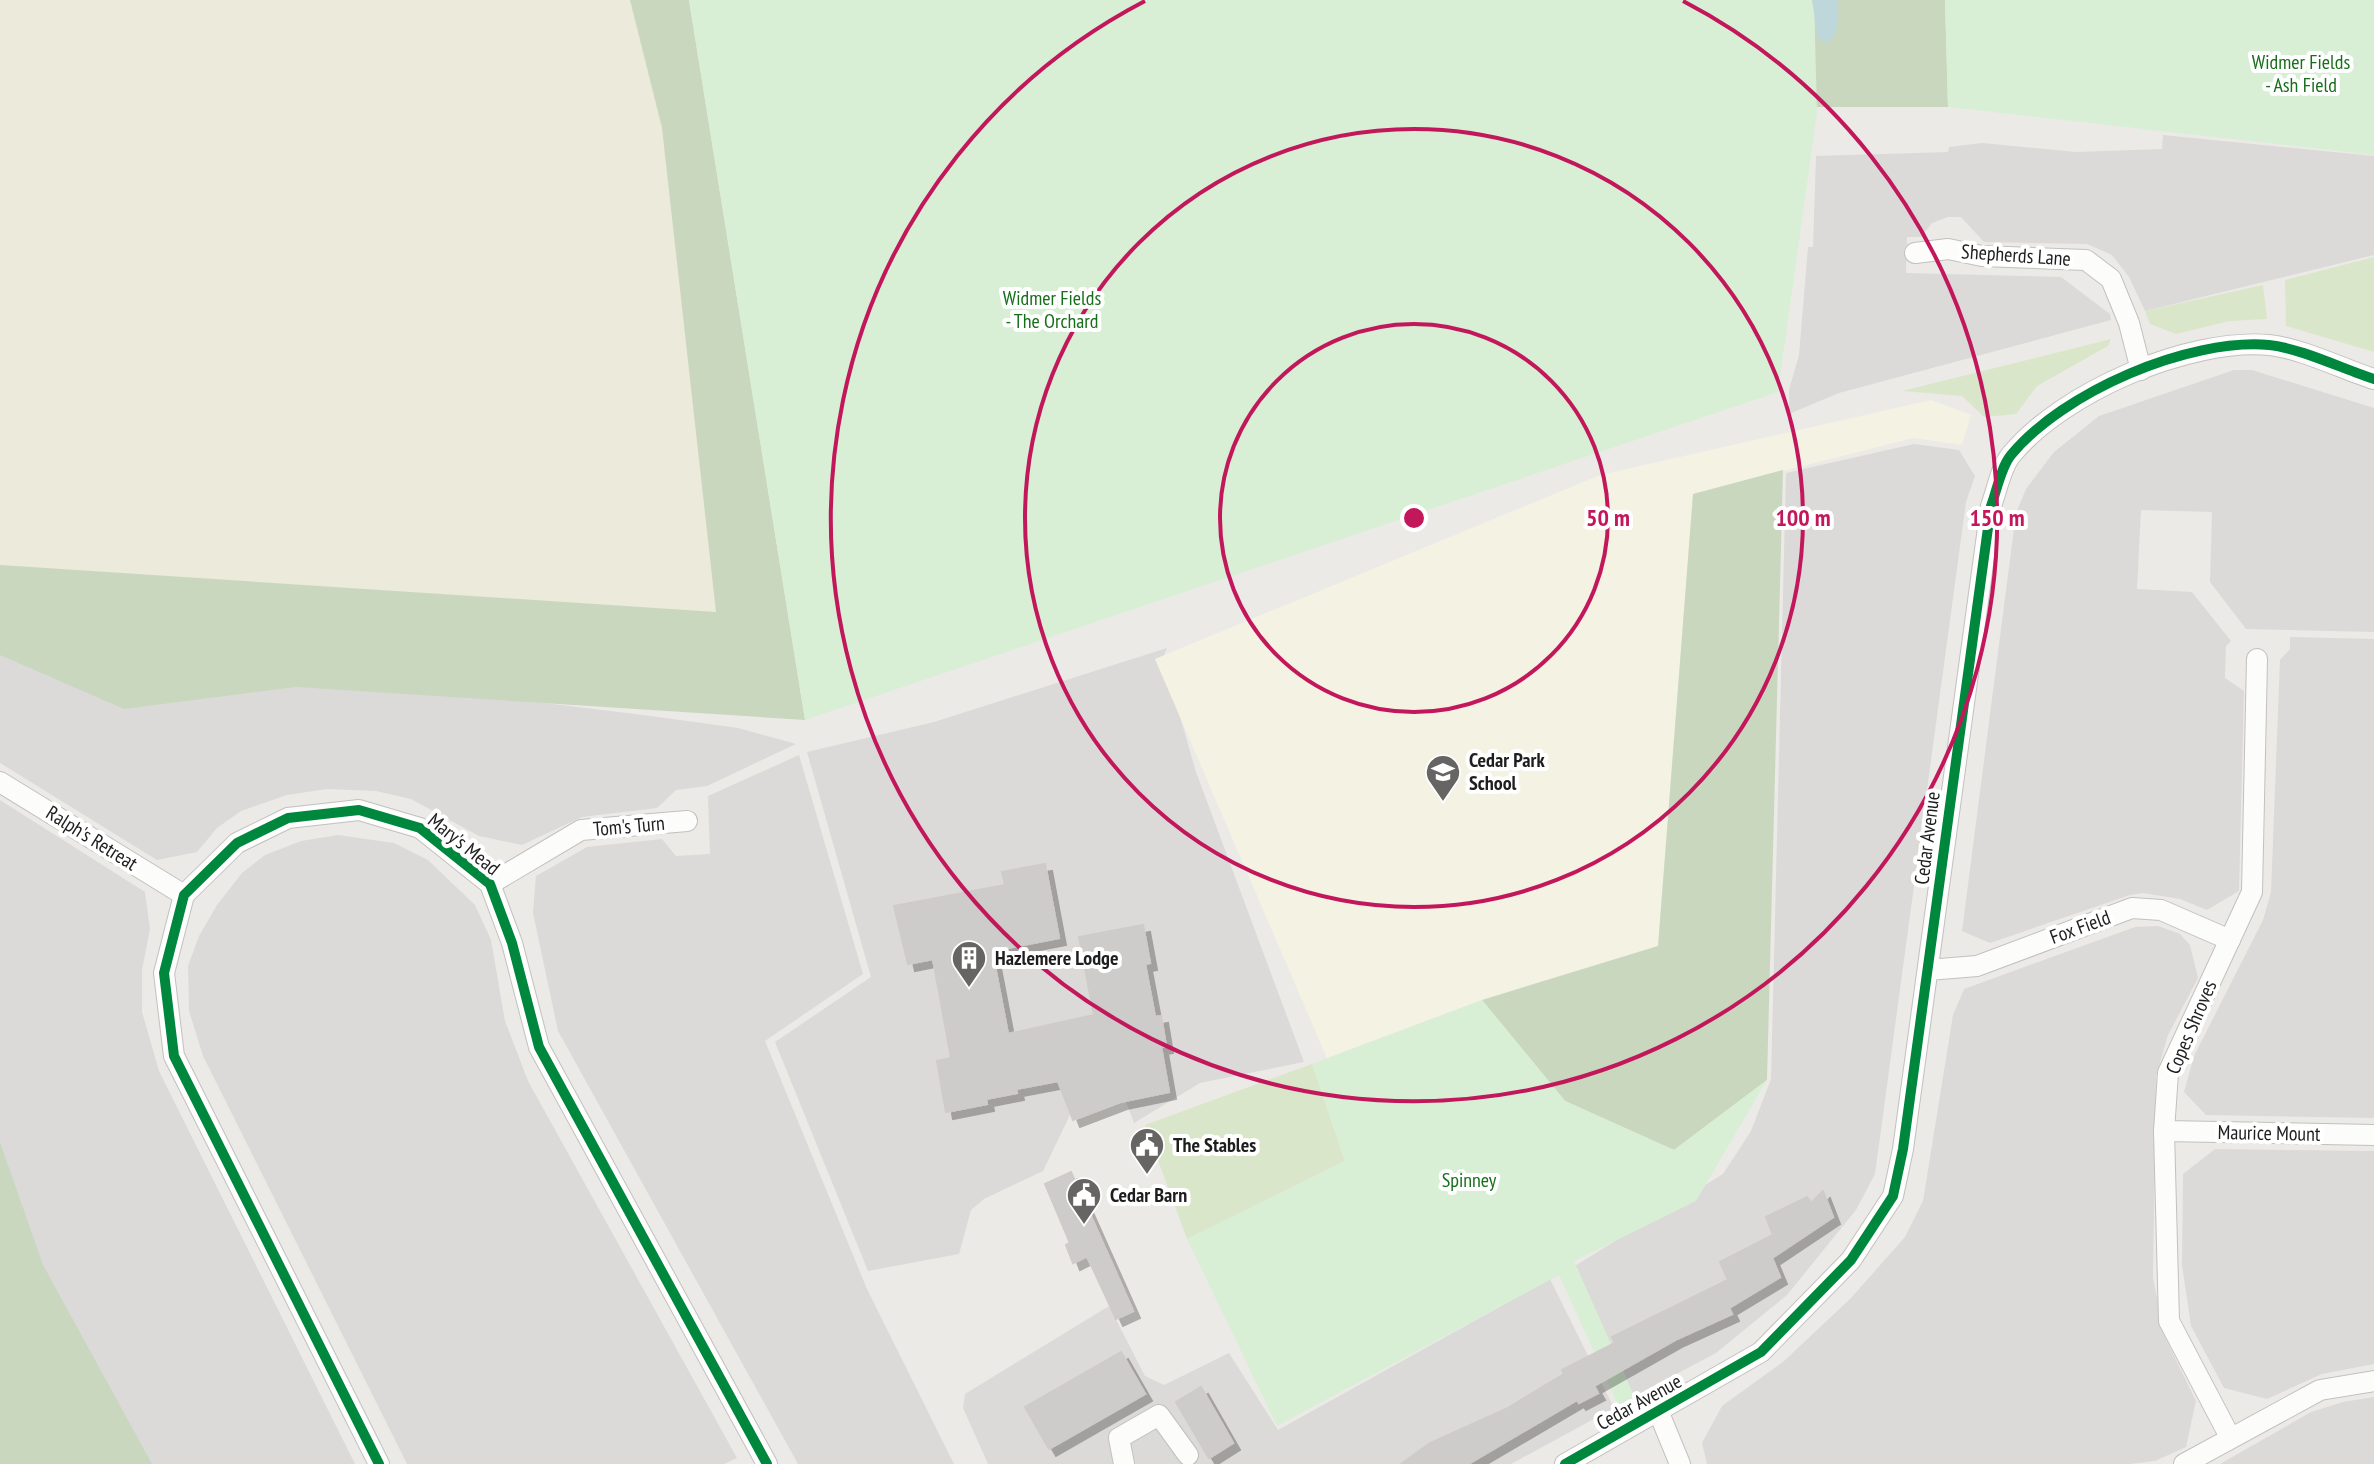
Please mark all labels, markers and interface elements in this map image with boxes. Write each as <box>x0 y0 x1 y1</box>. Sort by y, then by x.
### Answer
park label: Widmer Fields - Ash Field <box>2252 49 2350 98</box>
street label: Shepherds Lane <box>1960 238 2072 272</box>
park label: Widmer Fields - The Orchard <box>1003 285 1101 334</box>
text: 50 m <box>1586 502 1630 533</box>
text: 100 m <box>1775 502 1831 533</box>
text: 150 m <box>1969 502 2025 533</box>
centre of rings <box>1400 504 1428 532</box>
place label: Cedar Park School <box>1469 747 1545 796</box>
school or university icon: Cedar Park School <box>1424 753 1462 803</box>
street label: Cedar Avenue <box>1908 790 1946 886</box>
street label: Ralph's Retreat <box>41 800 143 877</box>
street label: Mary's Mead <box>423 807 505 881</box>
street label: Tom's Turn <box>592 810 666 842</box>
street label: Fox Field <box>2046 904 2114 950</box>
building icon: Hazlemere Lodge <box>950 939 988 989</box>
place label: Hazlemere Lodge <box>995 945 1118 971</box>
street label: Copes Shroves <box>2160 976 2222 1078</box>
street label: Maurice Mount <box>2217 1119 2321 1147</box>
public building icon: The Stables <box>1128 1126 1166 1176</box>
place label: The Stables <box>1173 1132 1256 1158</box>
park label: Spinney <box>1442 1167 1497 1193</box>
public building icon: Cedar Barn <box>1065 1176 1103 1226</box>
place label: Cedar Barn <box>1110 1182 1187 1208</box>
street label: Cedar Avenue <box>1592 1368 1686 1436</box>

